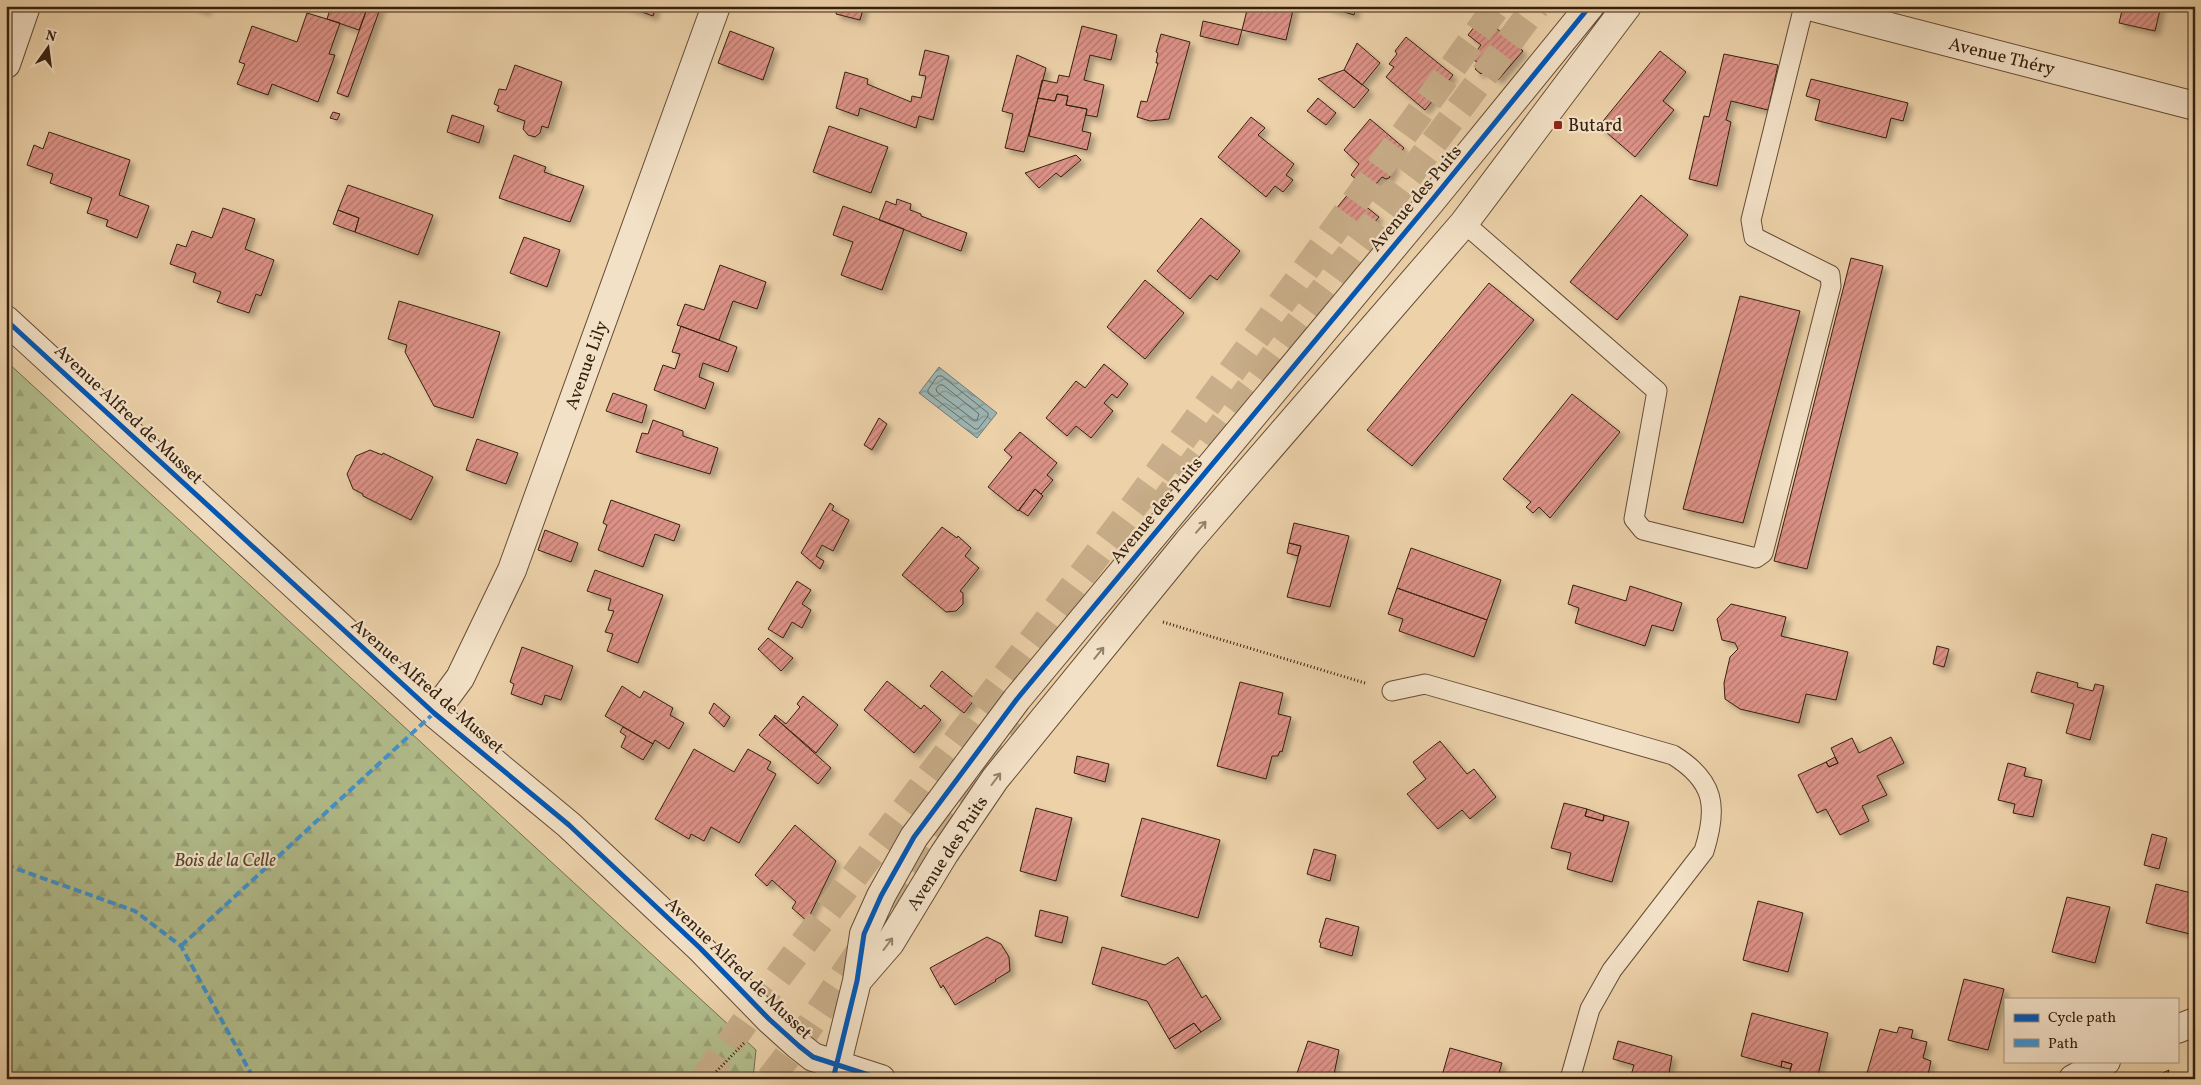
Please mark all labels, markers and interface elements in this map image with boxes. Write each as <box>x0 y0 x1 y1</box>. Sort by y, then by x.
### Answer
north arrow <box>22 22 72 72</box>
text: N <box>44 26 58 47</box>
street label: Avenue Théry <box>1946 32 2058 83</box>
place label: Butard <box>1568 114 1622 139</box>
marker: Butard <box>1552 119 1564 131</box>
street label: Avenue des Puits <box>1364 140 1468 258</box>
street label: Avenue Lily <box>560 317 615 414</box>
street label: Avenue Alfred de Musset <box>48 339 208 491</box>
street label: Avenue des Puits <box>1105 452 1209 570</box>
one-way arrow <box>1195 520 1207 533</box>
street label: Avenue Alfred de Musset <box>345 614 509 761</box>
one-way arrow <box>1093 646 1104 659</box>
one-way arrow <box>991 772 1001 786</box>
street label: Avenue des Puits <box>902 791 995 916</box>
park label: Bois de la Celle <box>174 849 276 874</box>
street label: Avenue Alfred de Musset <box>659 892 817 1046</box>
one-way arrow <box>883 938 894 951</box>
legend <box>2004 998 2178 1062</box>
text: Cycle path <box>2048 1008 2116 1029</box>
text: Path <box>2048 1034 2078 1055</box>

